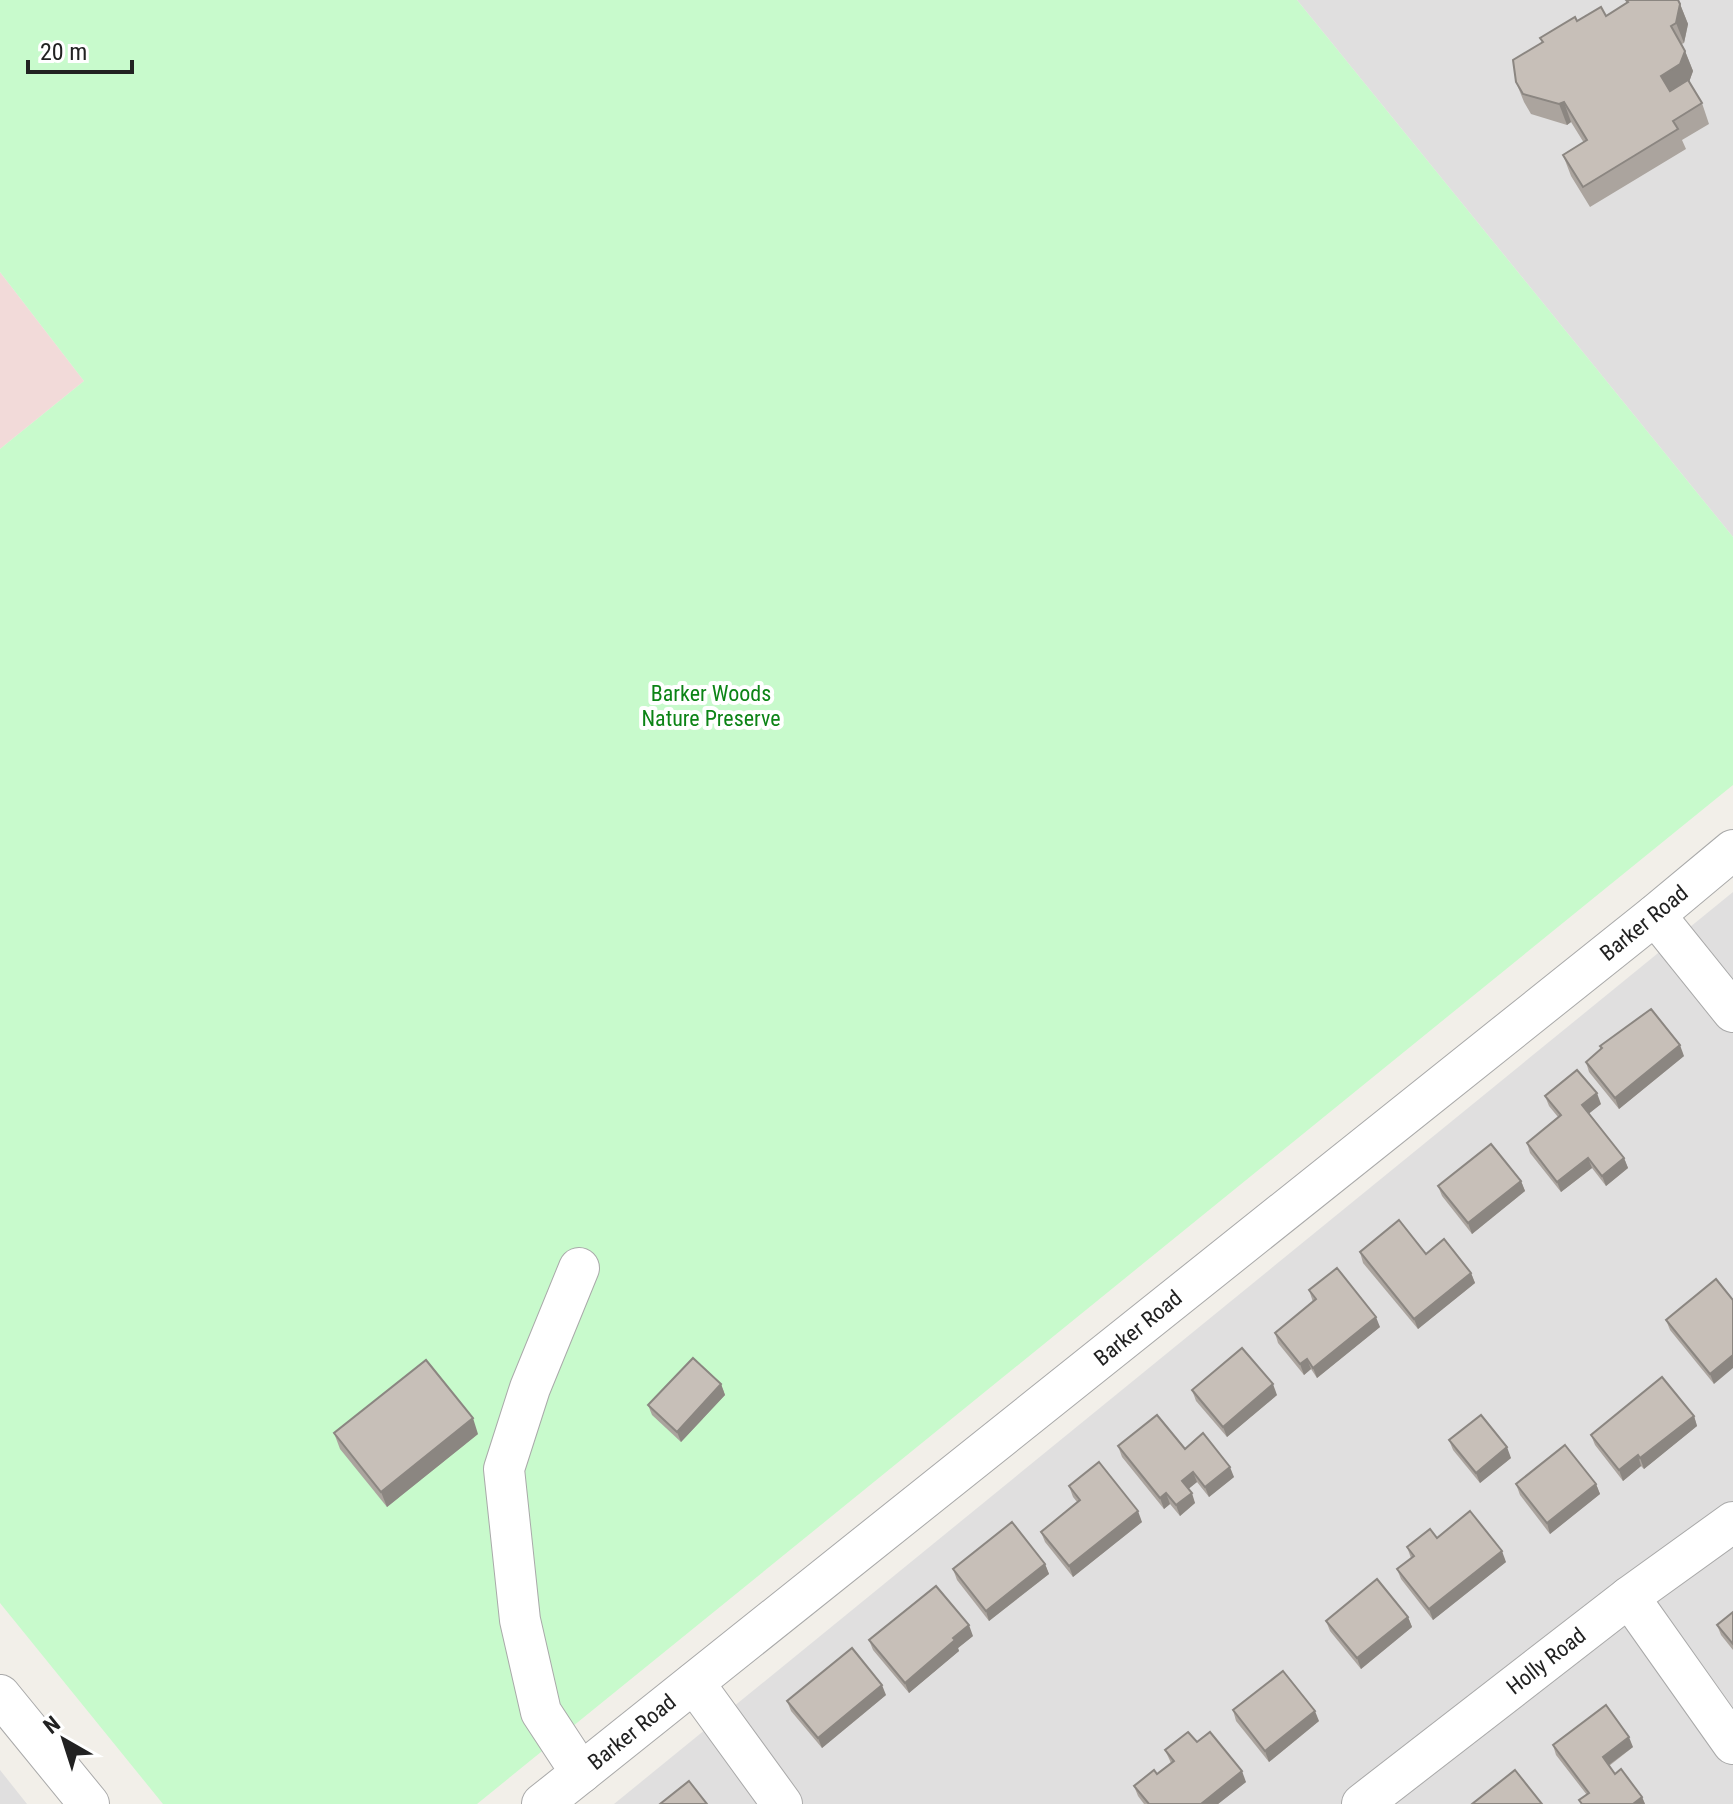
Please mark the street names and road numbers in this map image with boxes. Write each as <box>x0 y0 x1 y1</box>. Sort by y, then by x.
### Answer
street label: Barker Road <box>1595 880 1693 966</box>
street label: Barker Road <box>1089 1285 1187 1371</box>
street label: Holly Road <box>1502 1622 1590 1700</box>
street label: Barker Road <box>583 1689 681 1775</box>

